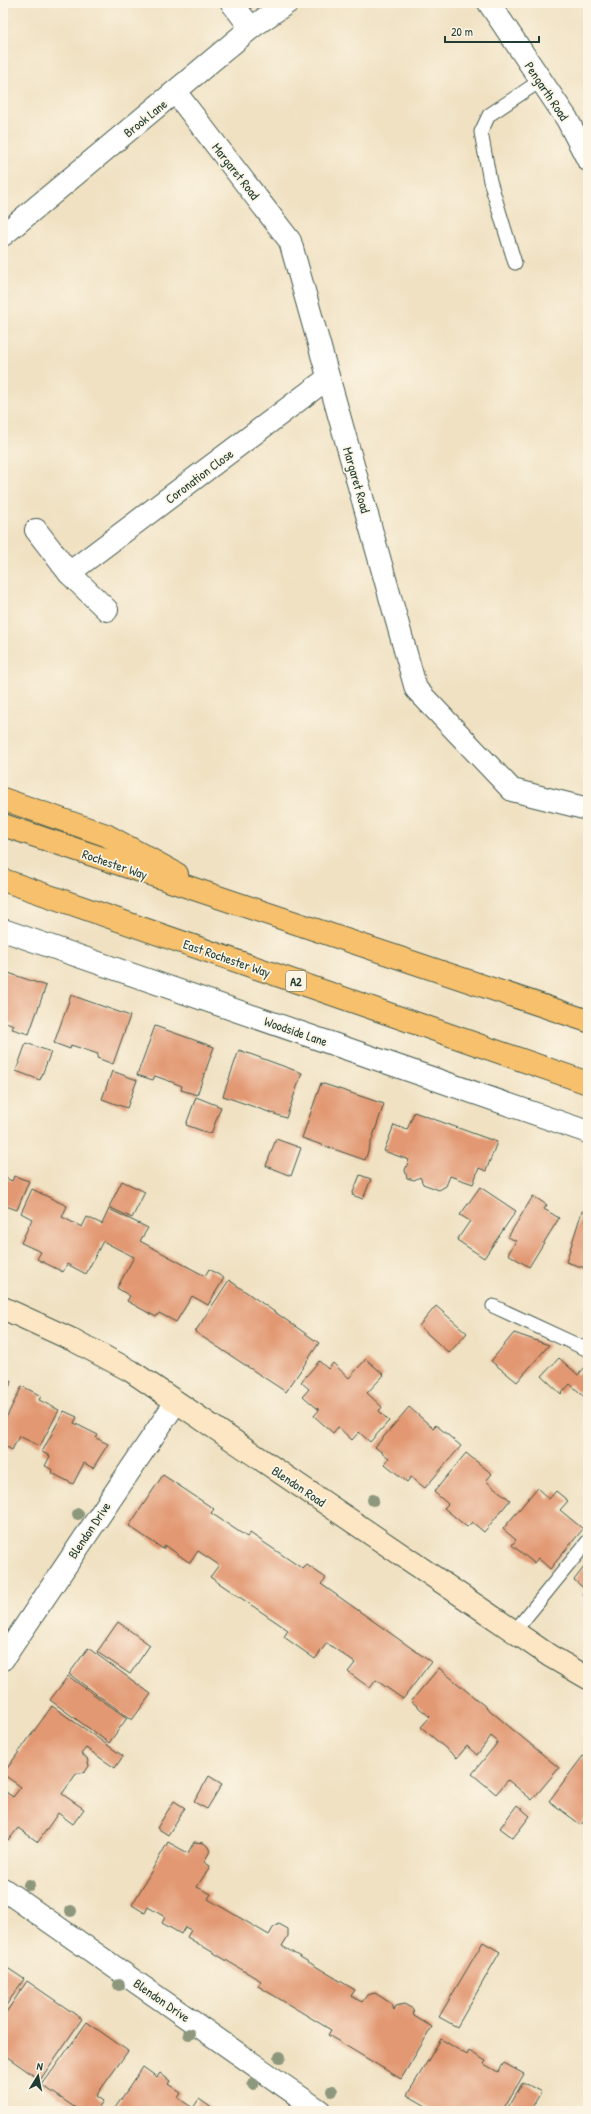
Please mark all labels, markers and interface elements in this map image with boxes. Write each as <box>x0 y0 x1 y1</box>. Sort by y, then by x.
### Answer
scale bar <box>445 18 539 44</box>
text: 20 m <box>451 23 473 40</box>
street label: Pengarth Road <box>521 58 573 124</box>
street label: Brook Lane <box>119 95 171 141</box>
street label: Margaret Road <box>208 139 264 203</box>
street label: Coronation Close <box>161 444 237 508</box>
street label: Margaret Road <box>339 445 375 515</box>
street label: Rochester Way <box>80 844 151 884</box>
street label: East Rochester Way <box>181 935 274 982</box>
road number: A2 <box>286 971 306 991</box>
street label: Woodside Lane <box>262 1012 330 1050</box>
street label: Blendon Road <box>268 1461 330 1511</box>
street label: Blendon Drive <box>63 1498 115 1562</box>
street label: Blendon Drive <box>130 1974 194 2026</box>
north arrow <box>18 2056 58 2096</box>
text: N <box>36 2059 44 2074</box>

